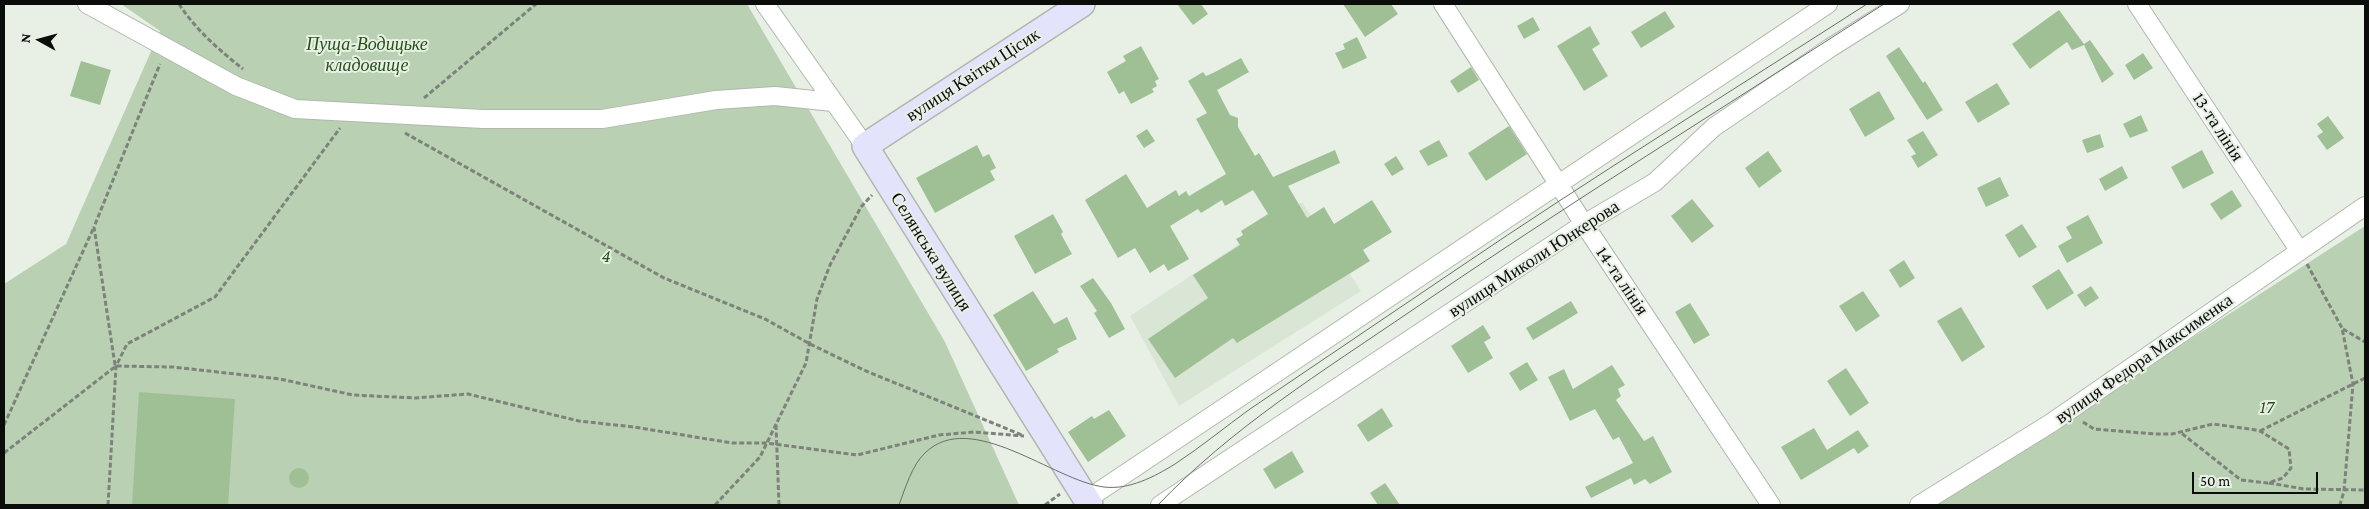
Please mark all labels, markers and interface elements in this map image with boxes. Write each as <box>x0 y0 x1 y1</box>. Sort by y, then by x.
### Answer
north arrow <box>15 15 65 65</box>
street label: вулиця Квітки Цісик <box>902 24 1044 126</box>
text: N <box>17 32 34 44</box>
park label: Пуща-Водицьке кладовище <box>306 33 428 76</box>
street label: 13-та лінія <box>2188 89 2248 165</box>
street label: Селянська вулиця <box>886 189 976 315</box>
street label: вулиця Миколи Юнкерова <box>1445 196 1623 322</box>
street label: 14-та лінія <box>1591 243 1653 319</box>
park label: 4 <box>601 245 611 267</box>
street label: вулиця Федора Максименка <box>2051 289 2237 429</box>
park label: 17 <box>2260 396 2274 418</box>
scale bar <box>2194 462 2320 494</box>
text: 50 m <box>2200 473 2230 489</box>

